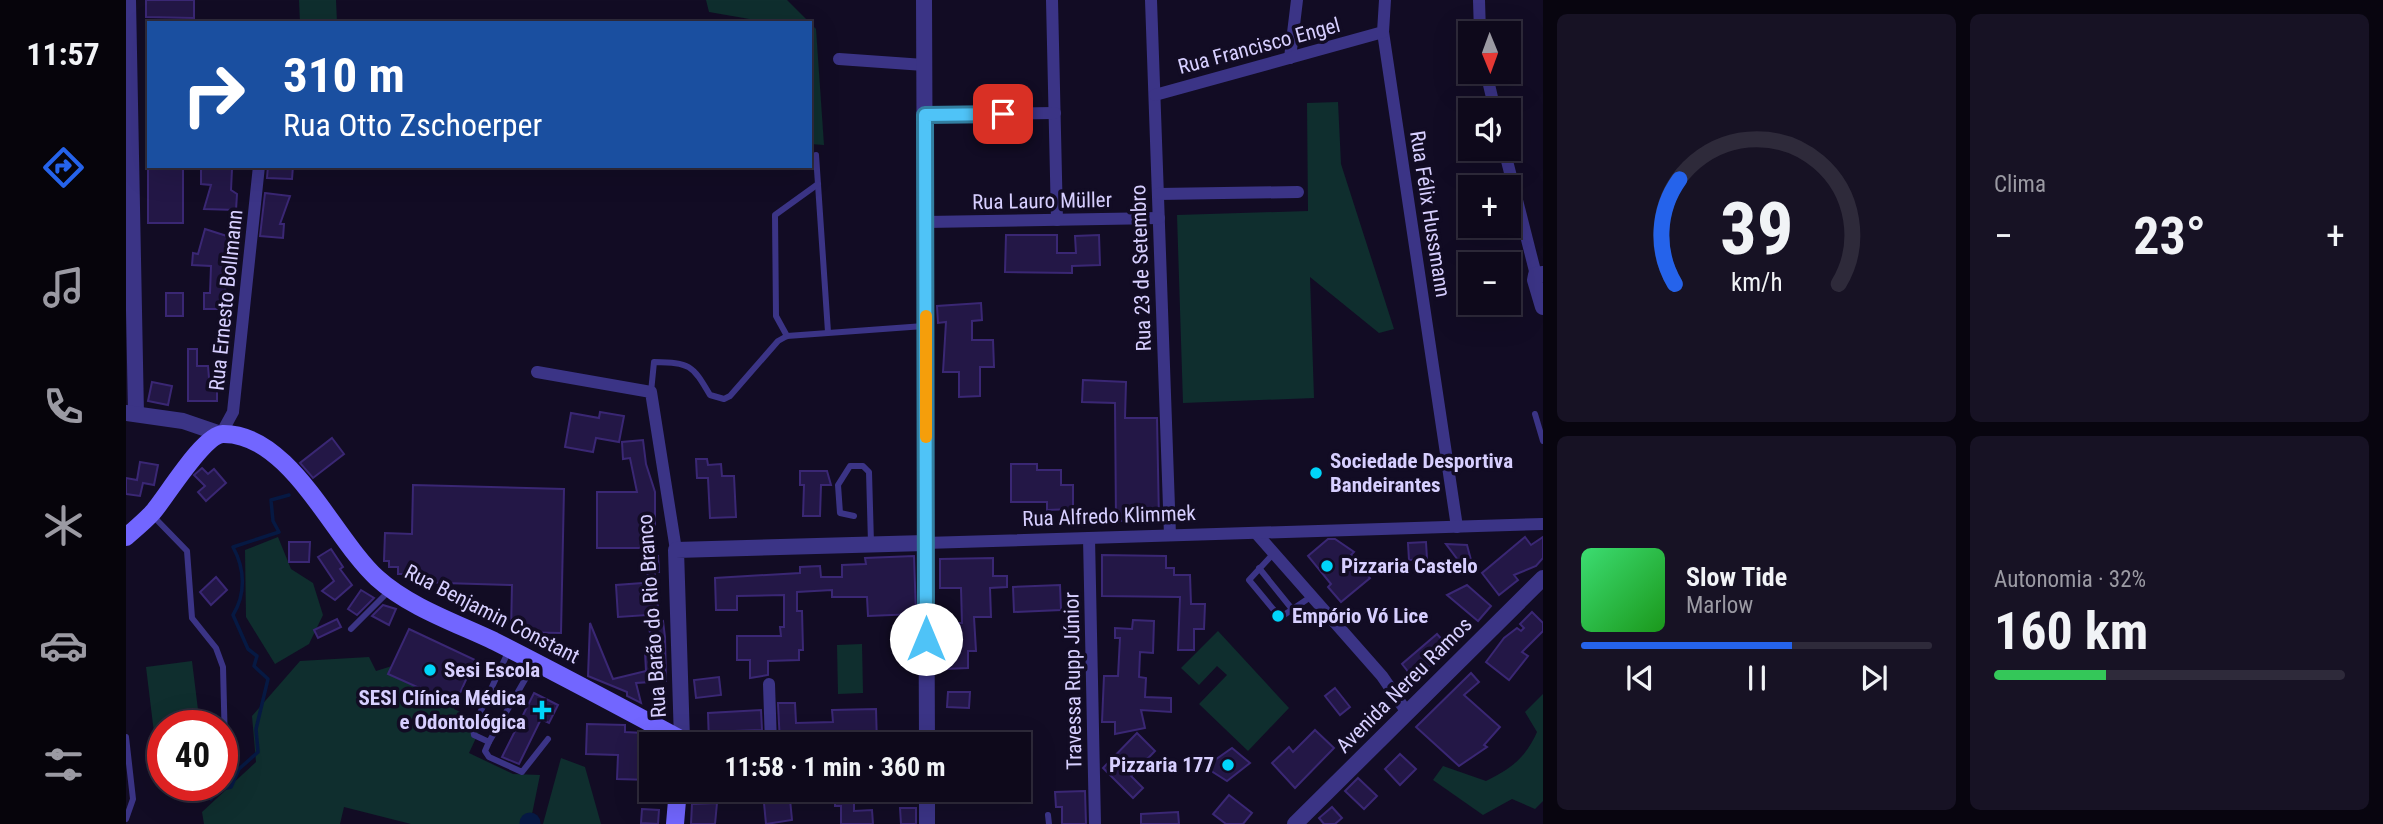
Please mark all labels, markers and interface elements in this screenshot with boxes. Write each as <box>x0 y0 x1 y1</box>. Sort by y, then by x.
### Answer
street label: Rua Francisco Engel <box>1175 13 1343 79</box>
north arrow <box>1458 21 1521 84</box>
map controls <box>1458 21 1521 315</box>
text: 11:57 <box>26 35 100 73</box>
text: 310 m <box>283 47 405 104</box>
icon: right <box>168 49 259 140</box>
pin <box>973 84 1033 144</box>
icon: arrive <box>984 95 1022 133</box>
button: sound <box>1458 98 1521 161</box>
text: Rua Otto Zschoerper <box>283 106 542 144</box>
street label: Rua Félix Hussmann <box>1405 129 1455 299</box>
icon: directions <box>39 143 88 192</box>
text: Clima <box>1994 171 2046 198</box>
button: + <box>1458 175 1521 238</box>
street label: Rua 23 de Setembro <box>1126 184 1156 352</box>
text: 39 <box>1720 186 1793 272</box>
street label: Rua Lauro Müller <box>972 188 1112 214</box>
text: 23° <box>2133 206 2206 267</box>
street label: Rua Ernesto Bollmann <box>205 208 247 392</box>
text: − <box>1994 214 2013 258</box>
text: + <box>2326 214 2345 258</box>
button: − <box>1458 252 1521 315</box>
icon: music <box>39 263 88 312</box>
text: km/h <box>1731 268 1782 297</box>
icon: phone <box>39 382 88 431</box>
place label: Sociedade Desportiva Bandeirantes <box>1330 449 1513 497</box>
marker: Sociedade Desportiva Bandeirantes <box>1308 465 1324 481</box>
icon: climate <box>39 501 88 550</box>
street label: Rua Alfredo Klimmek <box>1022 501 1197 531</box>
street label: Rua Barão do Rio Branco <box>633 513 671 719</box>
place label: Pizzaria Castelo <box>1341 554 1478 578</box>
marker: Pizzaria Castelo <box>1319 558 1335 574</box>
street label: Rua Benjamin Constant <box>401 560 583 668</box>
text: Slow Tide <box>1686 562 1787 592</box>
text: Autonomia · 32% <box>1994 566 2146 593</box>
street label: Travessa Rupp Júnior <box>1059 592 1087 770</box>
text: Marlow <box>1686 592 1753 619</box>
text: 160 km <box>1994 601 2148 662</box>
position arrow <box>889 602 963 676</box>
place label: Empório Vó Lice <box>1292 604 1428 628</box>
marker: Empório Vó Lice <box>1270 608 1286 624</box>
street label: Avenida Nereu Ramos <box>1331 612 1477 758</box>
icon: car <box>39 621 88 670</box>
place label: Sesi Escola <box>444 658 540 682</box>
icon: previous <box>1621 659 1659 697</box>
icon: pause <box>1738 659 1776 697</box>
icon: next <box>1855 659 1893 697</box>
marker: Sesi Escola <box>422 662 438 678</box>
place label: SESI Clínica Médica e Odontológica <box>359 686 526 734</box>
marker: SESI Clínica Médica e Odontológica <box>532 700 552 720</box>
speed limit sign: 40 <box>147 710 238 801</box>
icon: filters <box>39 740 88 789</box>
text: 11:58 · 1 min · 360 m <box>725 752 945 782</box>
place label: Pizzaria 177 <box>1109 753 1214 777</box>
marker: Pizzaria 177 <box>1220 757 1236 773</box>

